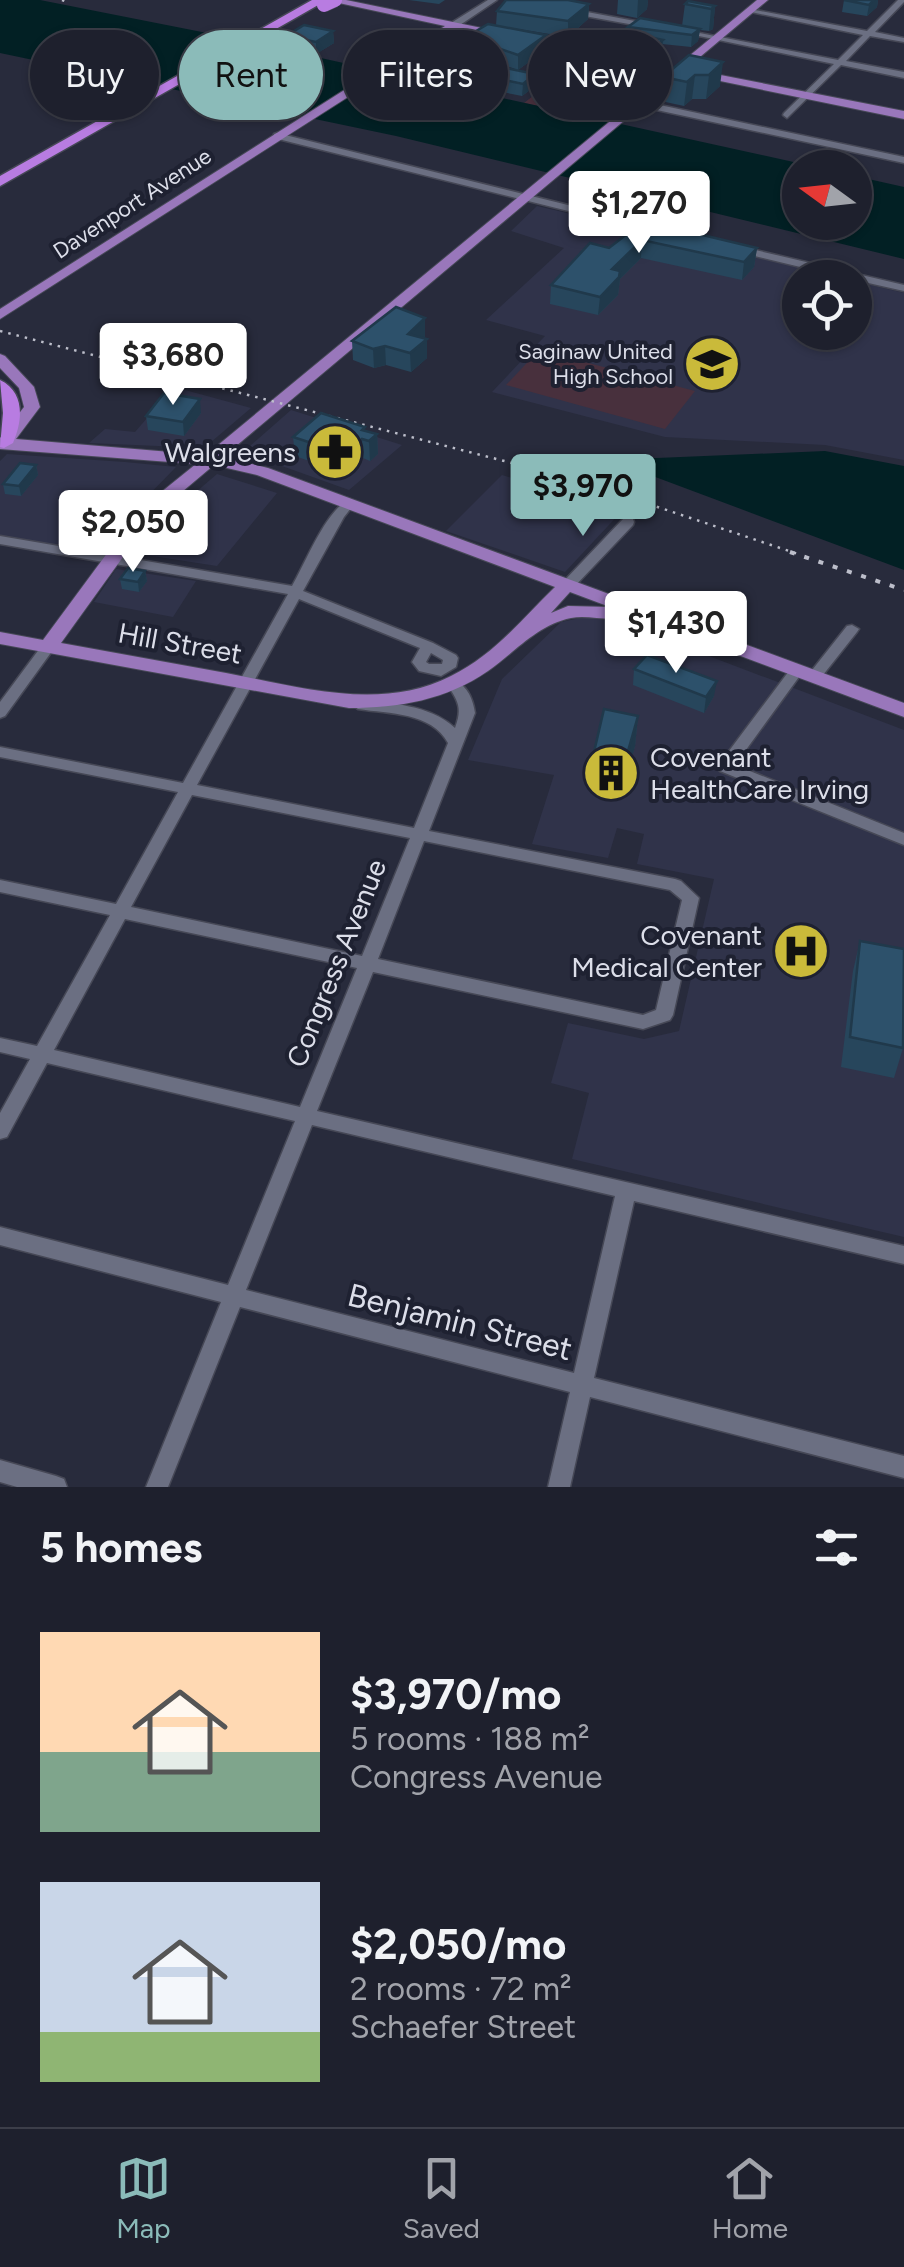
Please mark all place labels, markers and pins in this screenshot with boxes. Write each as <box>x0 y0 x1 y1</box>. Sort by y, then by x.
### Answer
pin: $1,270 <box>558 171 720 256</box>
pin: $3,680 <box>92 323 254 408</box>
school or university icon: Saginaw United High School <box>682 334 742 394</box>
place label: Saginaw United High School <box>518 338 673 390</box>
pharmacy icon: Walgreens <box>305 422 365 482</box>
place label: Walgreens <box>165 435 296 469</box>
pin: $3,970 <box>502 454 664 539</box>
pin: $2,050 <box>52 490 214 575</box>
pin: $1,430 <box>595 591 757 676</box>
place label: Covenant HealthCare Irving <box>650 740 869 806</box>
building icon: Covenant HealthCare Irving <box>581 743 641 803</box>
place label: Covenant Medical Center <box>571 918 763 984</box>
hospital icon: Covenant Medical Center <box>771 921 831 981</box>

